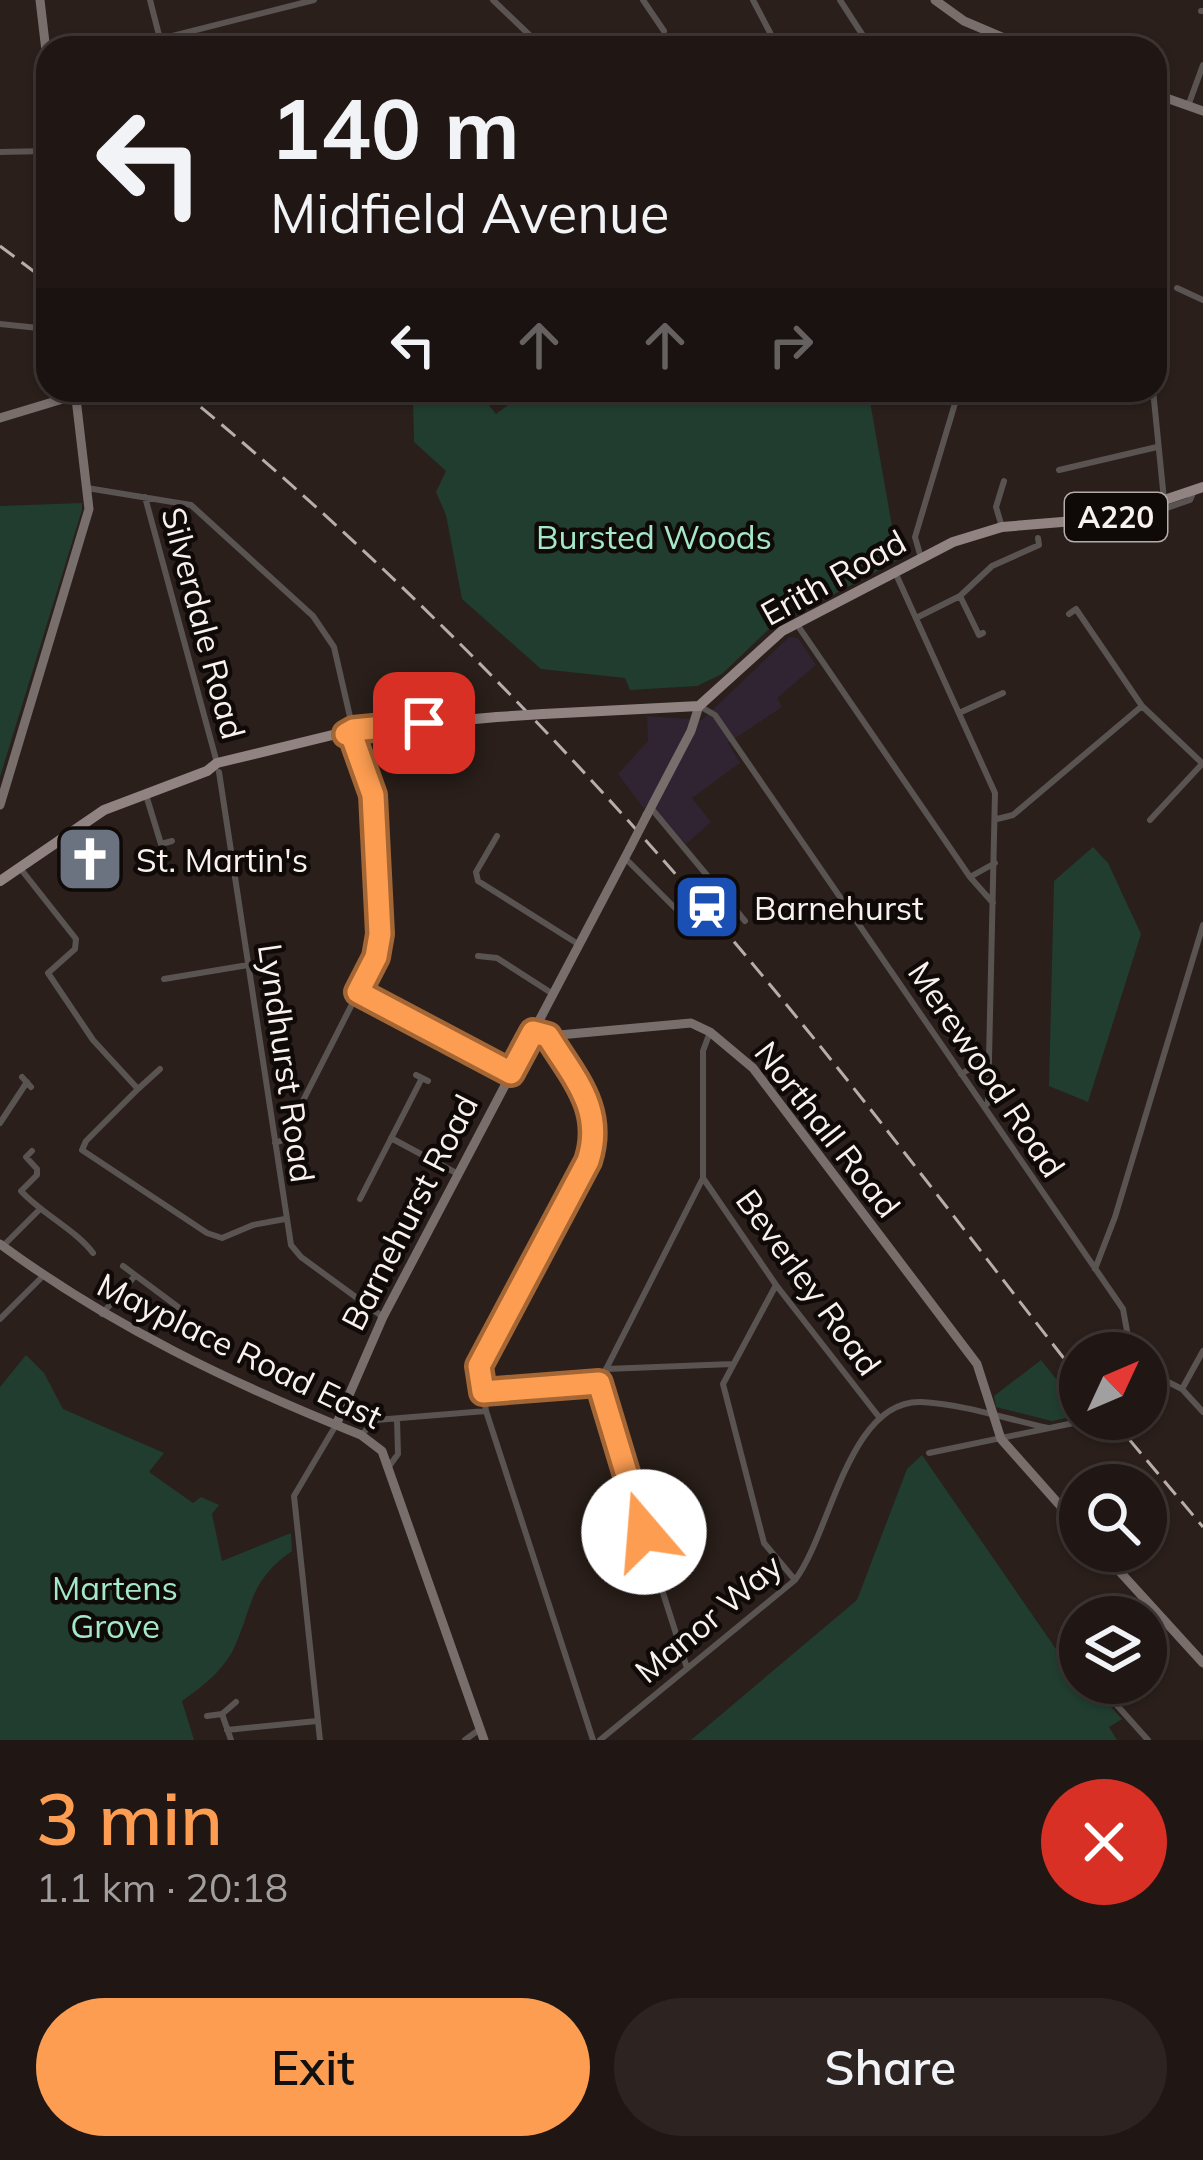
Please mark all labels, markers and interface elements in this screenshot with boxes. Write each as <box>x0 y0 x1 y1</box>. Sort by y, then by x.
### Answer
text: 140 m <box>270 75 520 180</box>
icon: left <box>72 84 228 240</box>
text: Midfield Avenue <box>270 179 669 247</box>
icon: left <box>380 312 446 378</box>
icon: ahead <box>506 312 572 378</box>
icon: ahead <box>632 312 698 378</box>
icon: right <box>758 312 824 378</box>
road number: A220 <box>1065 493 1167 541</box>
street label: Silverdale Road <box>153 503 255 743</box>
park label: Bursted Woods <box>536 516 772 557</box>
street label: Erith Road <box>753 520 913 634</box>
pin <box>373 672 475 774</box>
icon: arrive <box>391 690 457 756</box>
church icon: St. Martin's <box>55 824 125 894</box>
place label: St. Martin's <box>136 839 308 880</box>
station icon: Barnehurst <box>672 872 742 942</box>
place label: Barnehurst <box>754 887 923 928</box>
street label: Lyndhurst Road <box>250 941 324 1185</box>
street label: Merewood Road <box>900 953 1074 1185</box>
street label: Northall Road <box>747 1033 909 1225</box>
street label: Barnehurst Road <box>332 1087 486 1337</box>
street label: Beverley Road <box>728 1181 890 1383</box>
street label: Mayplace Road East <box>91 1263 389 1437</box>
north arrow <box>1059 1332 1167 1440</box>
map controls <box>1059 1332 1167 1704</box>
button: search <box>1059 1464 1167 1572</box>
position arrow <box>581 1469 707 1595</box>
street label: Manor Way <box>626 1545 790 1691</box>
park label: Martens Grove <box>52 1567 178 1646</box>
button: layers <box>1059 1596 1167 1704</box>
text: 3 min <box>36 1773 223 1863</box>
button: close <box>1041 1779 1167 1905</box>
text: 1.1 km · 20:18 <box>36 1863 288 1912</box>
button: Exit <box>36 1998 590 2136</box>
button: Share <box>614 1998 1167 2136</box>

